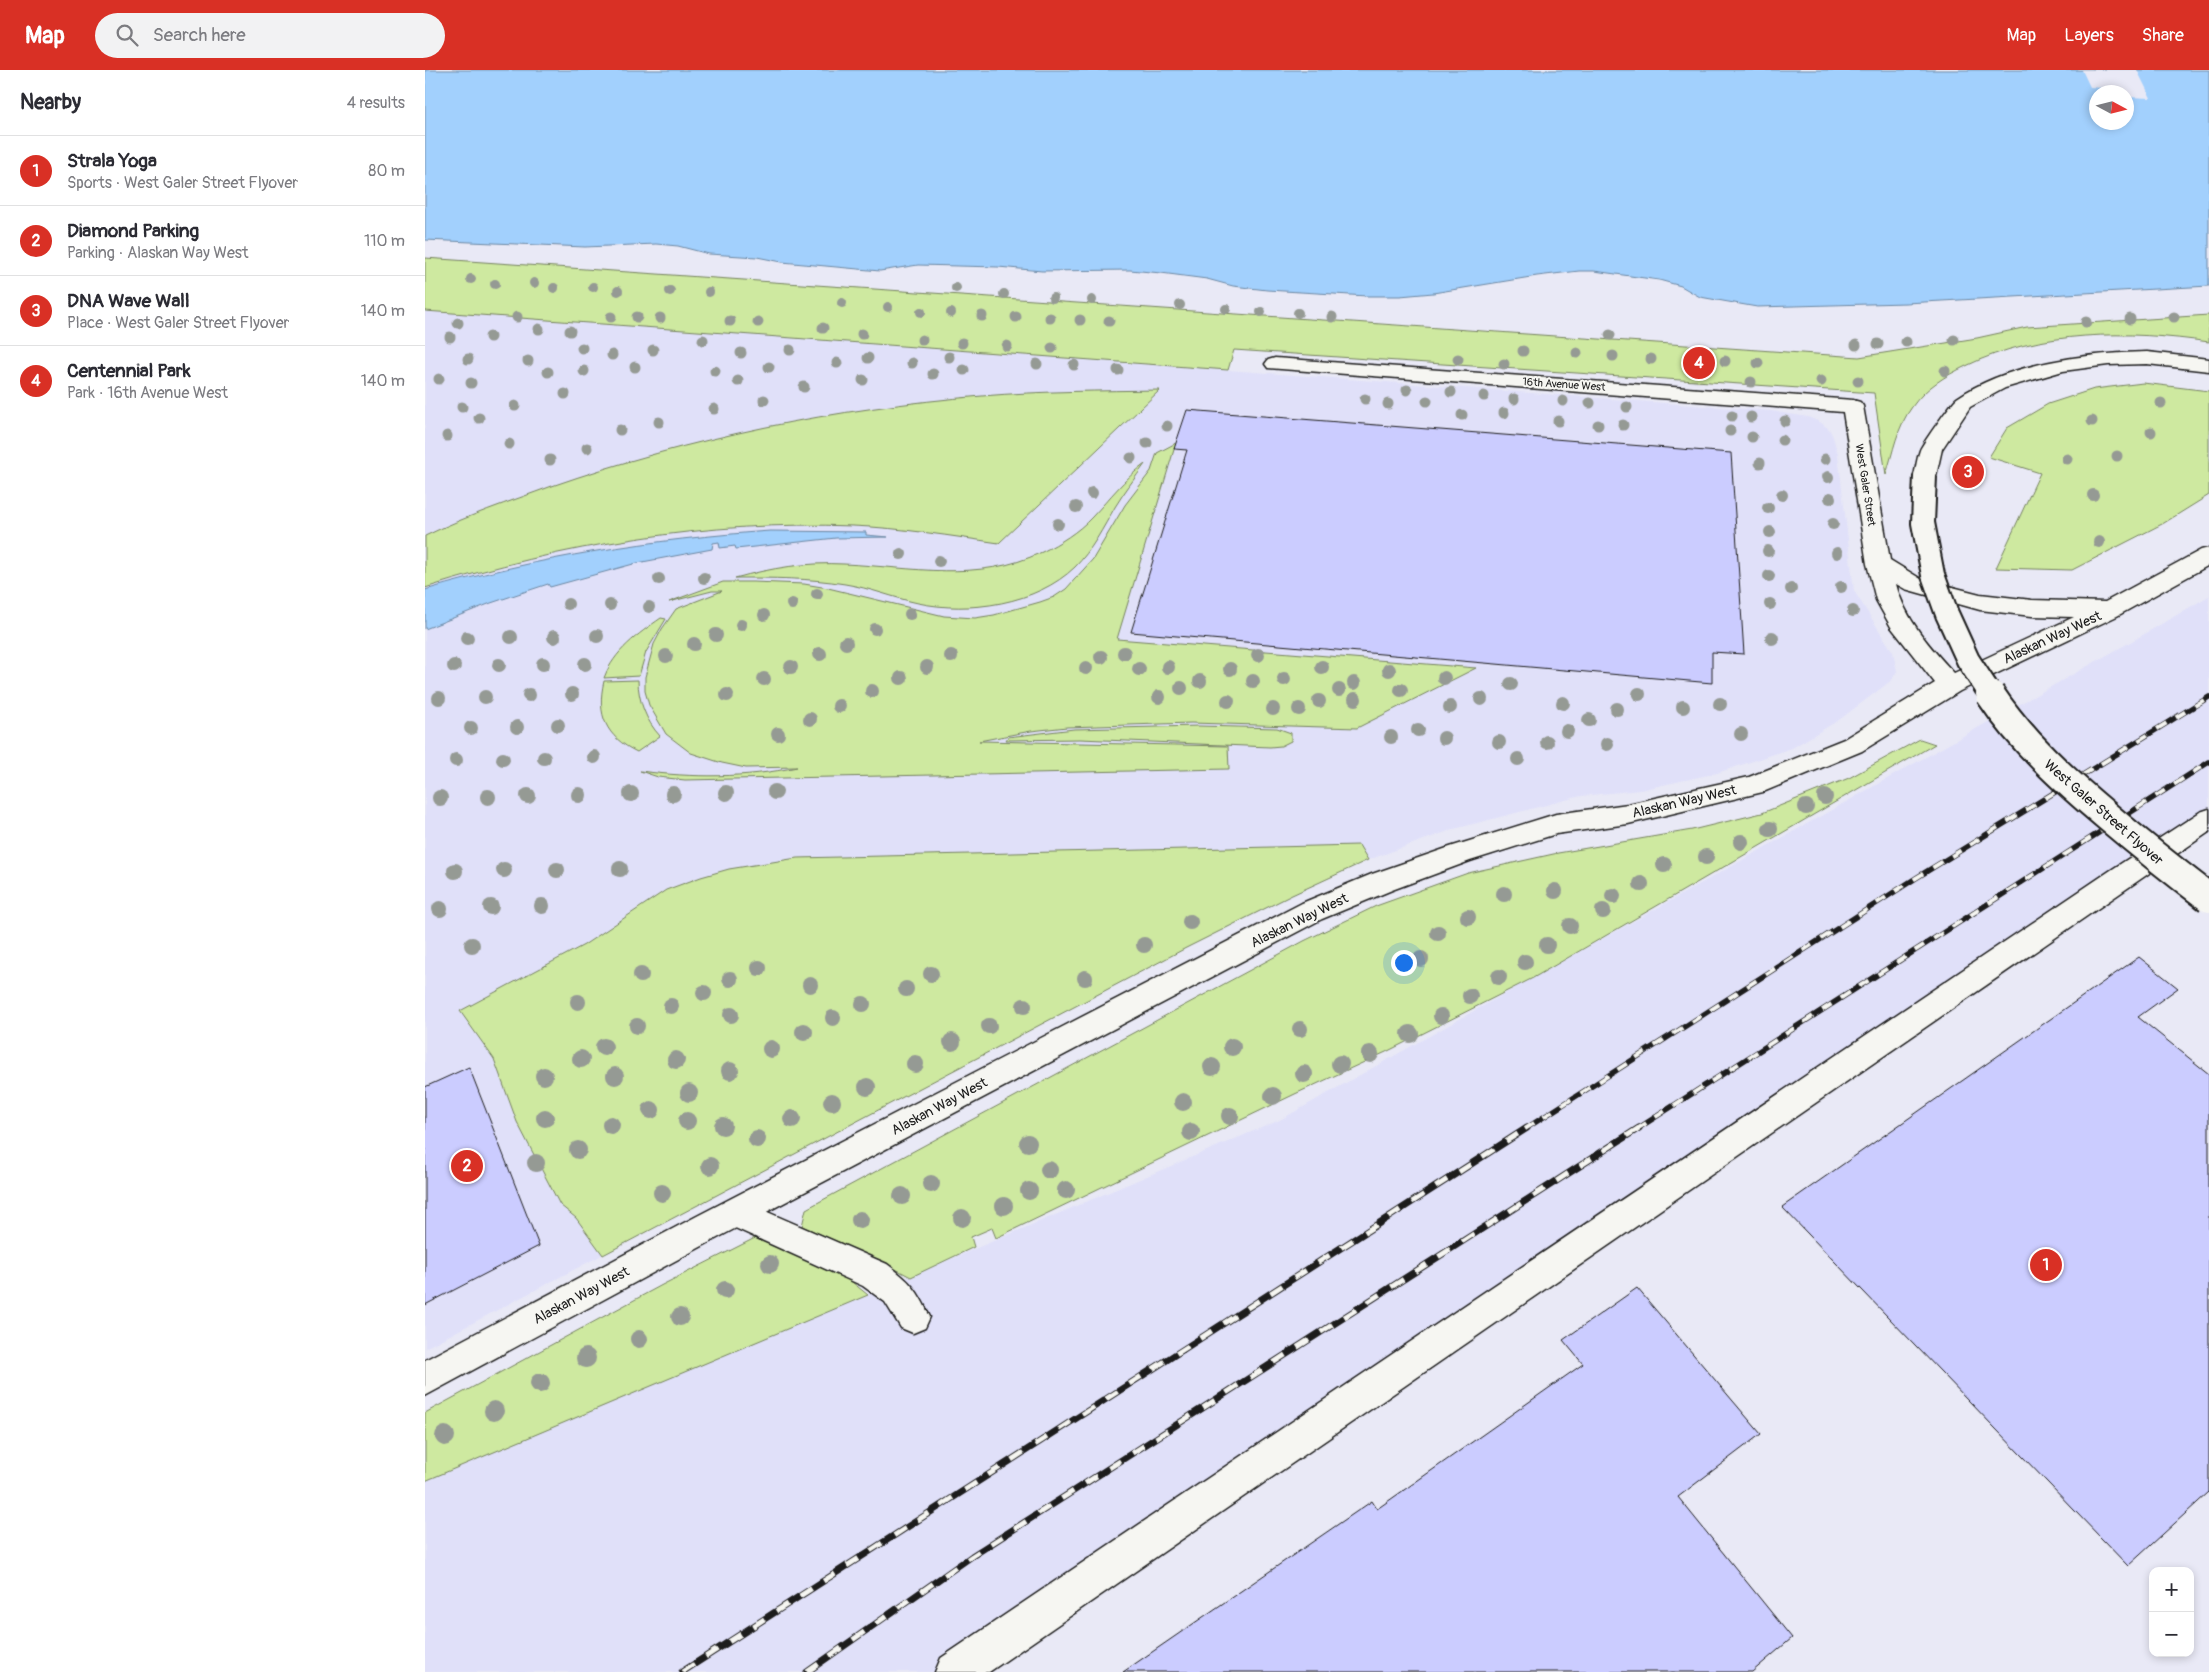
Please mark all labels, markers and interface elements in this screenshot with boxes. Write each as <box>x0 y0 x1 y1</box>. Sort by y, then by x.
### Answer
search box <box>95 13 445 58</box>
text: Map <box>25 21 65 50</box>
icon: search <box>113 21 141 49</box>
text: Search here <box>153 23 246 47</box>
text: Map <box>2007 24 2036 47</box>
text: Layers <box>2064 24 2114 47</box>
text: Share <box>2142 24 2184 47</box>
north arrow <box>2089 85 2134 130</box>
text: Nearby <box>20 89 81 116</box>
text: 4 results <box>347 93 405 113</box>
text: Strala Yoga <box>67 149 157 173</box>
text: 1 <box>33 161 39 181</box>
text: 80 m <box>368 161 405 181</box>
text: Sports · West Galer Street Flyover <box>67 173 298 193</box>
text: Diamond Parking <box>67 219 199 243</box>
text: 2 <box>32 231 40 251</box>
text: 110 m <box>364 231 405 251</box>
text: Parking · Alaskan Way West <box>67 243 248 263</box>
text: DNA Wave Wall <box>67 289 189 313</box>
text: 3 <box>32 301 40 321</box>
text: 140 m <box>361 301 405 321</box>
text: Place · West Galer Street Flyover <box>67 313 289 333</box>
pin: 4 <box>1683 344 1715 382</box>
text: Centennial Park <box>67 359 191 383</box>
text: 4 <box>31 371 41 391</box>
text: 140 m <box>361 371 405 391</box>
street label: 16th Avenue West <box>1522 375 1606 394</box>
text: Park · 16th Avenue West <box>67 383 228 403</box>
street label: West Galer Street <box>1853 443 1879 528</box>
pin: 3 <box>1952 453 1984 491</box>
street label: Alaskan Way West <box>2000 607 2104 668</box>
street label: West Galer Street Flyover <box>2041 756 2167 869</box>
street label: Alaskan Way West <box>1630 781 1738 822</box>
street label: Alaskan Way West <box>1248 889 1351 951</box>
your location <box>1391 950 1417 976</box>
street label: Alaskan Way West <box>888 1074 990 1139</box>
pin: 2 <box>451 1147 483 1185</box>
pin: 1 <box>2030 1246 2062 1284</box>
street label: Alaskan Way West <box>530 1263 632 1328</box>
map controls <box>2149 1567 2194 1657</box>
button: + <box>2149 1567 2194 1612</box>
button: − <box>2149 1612 2194 1657</box>

